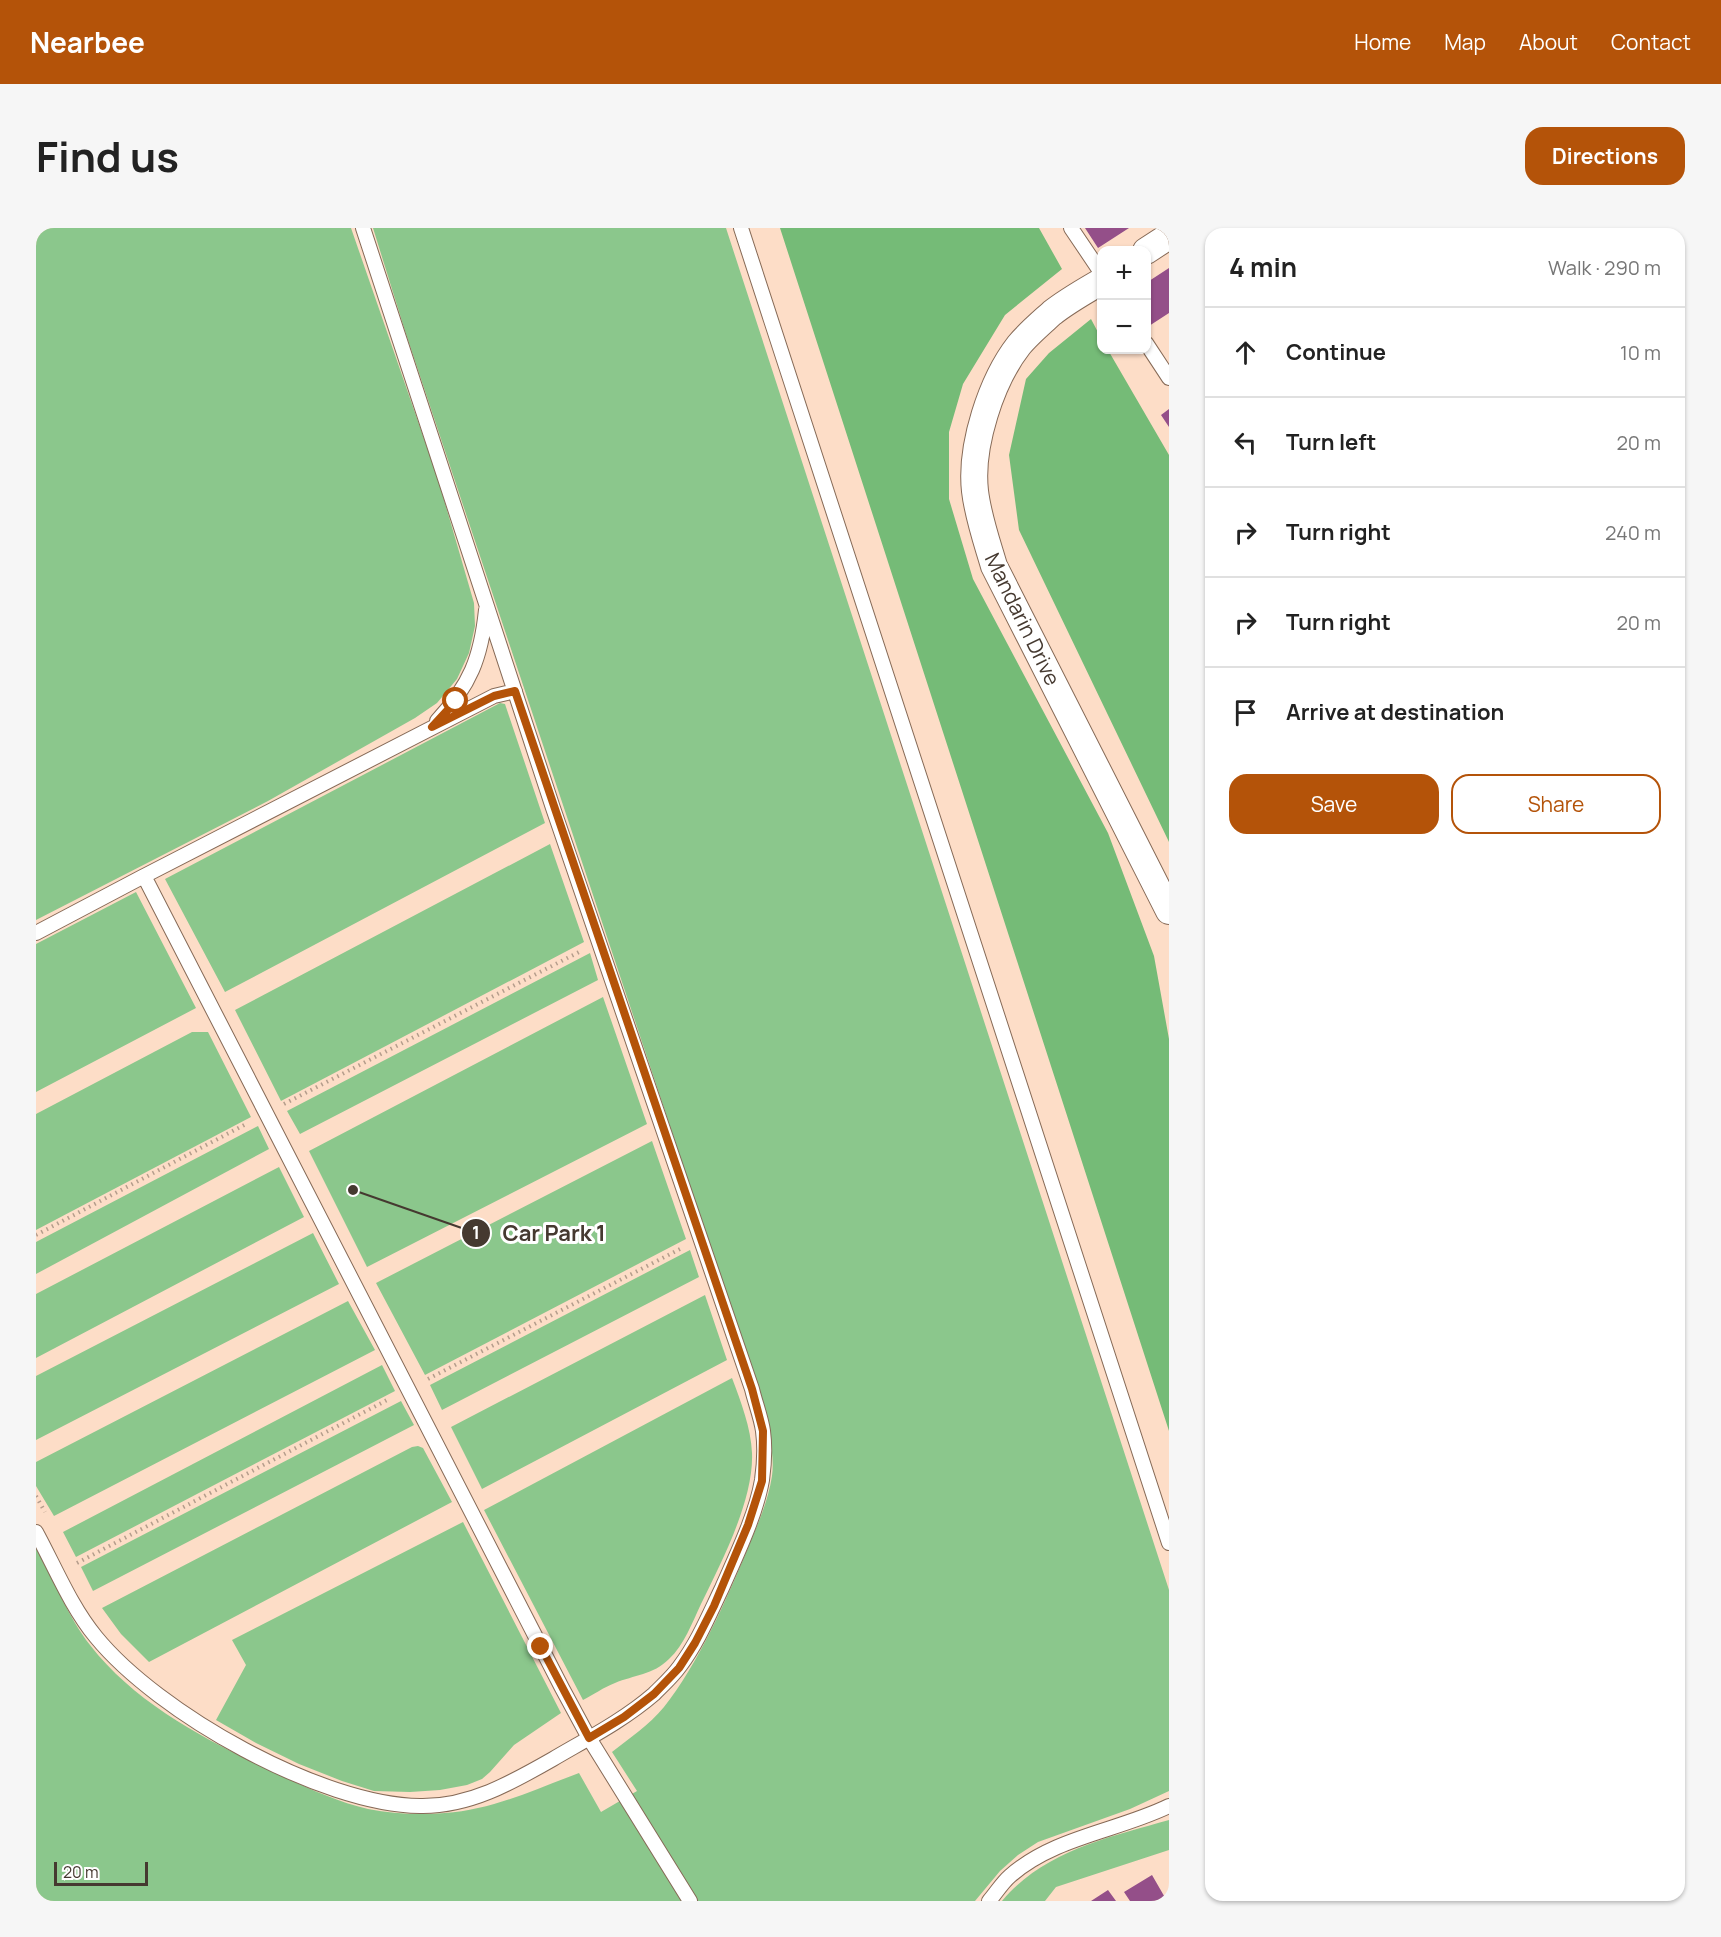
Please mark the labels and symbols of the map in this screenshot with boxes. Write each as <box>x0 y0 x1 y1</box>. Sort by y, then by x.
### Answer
street label: Mandarin Drive <box>979 548 1067 690</box>
route start <box>442 687 468 713</box>
callout: Car Park 1 <box>461 1213 618 1253</box>
text: Car Park 1 <box>502 1218 606 1248</box>
text: 1 <box>472 1220 480 1244</box>
route end <box>527 1633 553 1659</box>
scale bar <box>54 1859 148 1886</box>

